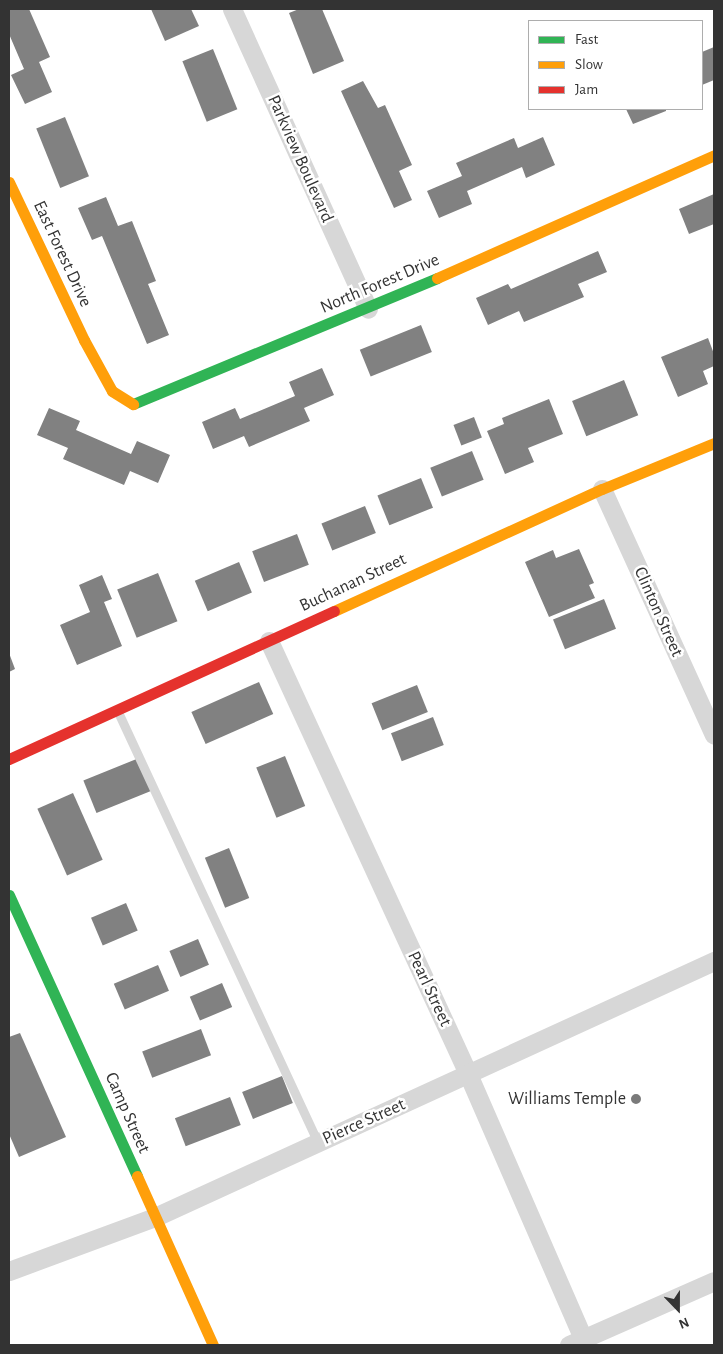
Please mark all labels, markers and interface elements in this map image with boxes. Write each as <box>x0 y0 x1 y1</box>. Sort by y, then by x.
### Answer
legend <box>528 20 703 110</box>
text: Fast <box>575 32 598 47</box>
text: Slow <box>575 57 603 72</box>
text: Jam <box>575 82 598 97</box>
street label: Parkview Boulevard <box>262 92 338 226</box>
street label: East Forest Drive <box>28 197 96 311</box>
street label: North Forest Drive <box>317 249 443 319</box>
street label: Buchanan Street <box>296 549 410 617</box>
street label: Clinton Street <box>629 564 687 660</box>
street label: Pearl Street <box>402 948 456 1030</box>
street label: Camp Street <box>100 1069 154 1157</box>
place label: Williams Temple <box>508 1088 626 1110</box>
marker: Williams Temple <box>630 1093 642 1105</box>
street label: Pierce Street <box>319 1094 409 1150</box>
north arrow <box>653 1284 703 1334</box>
text: N <box>676 1315 691 1331</box>

